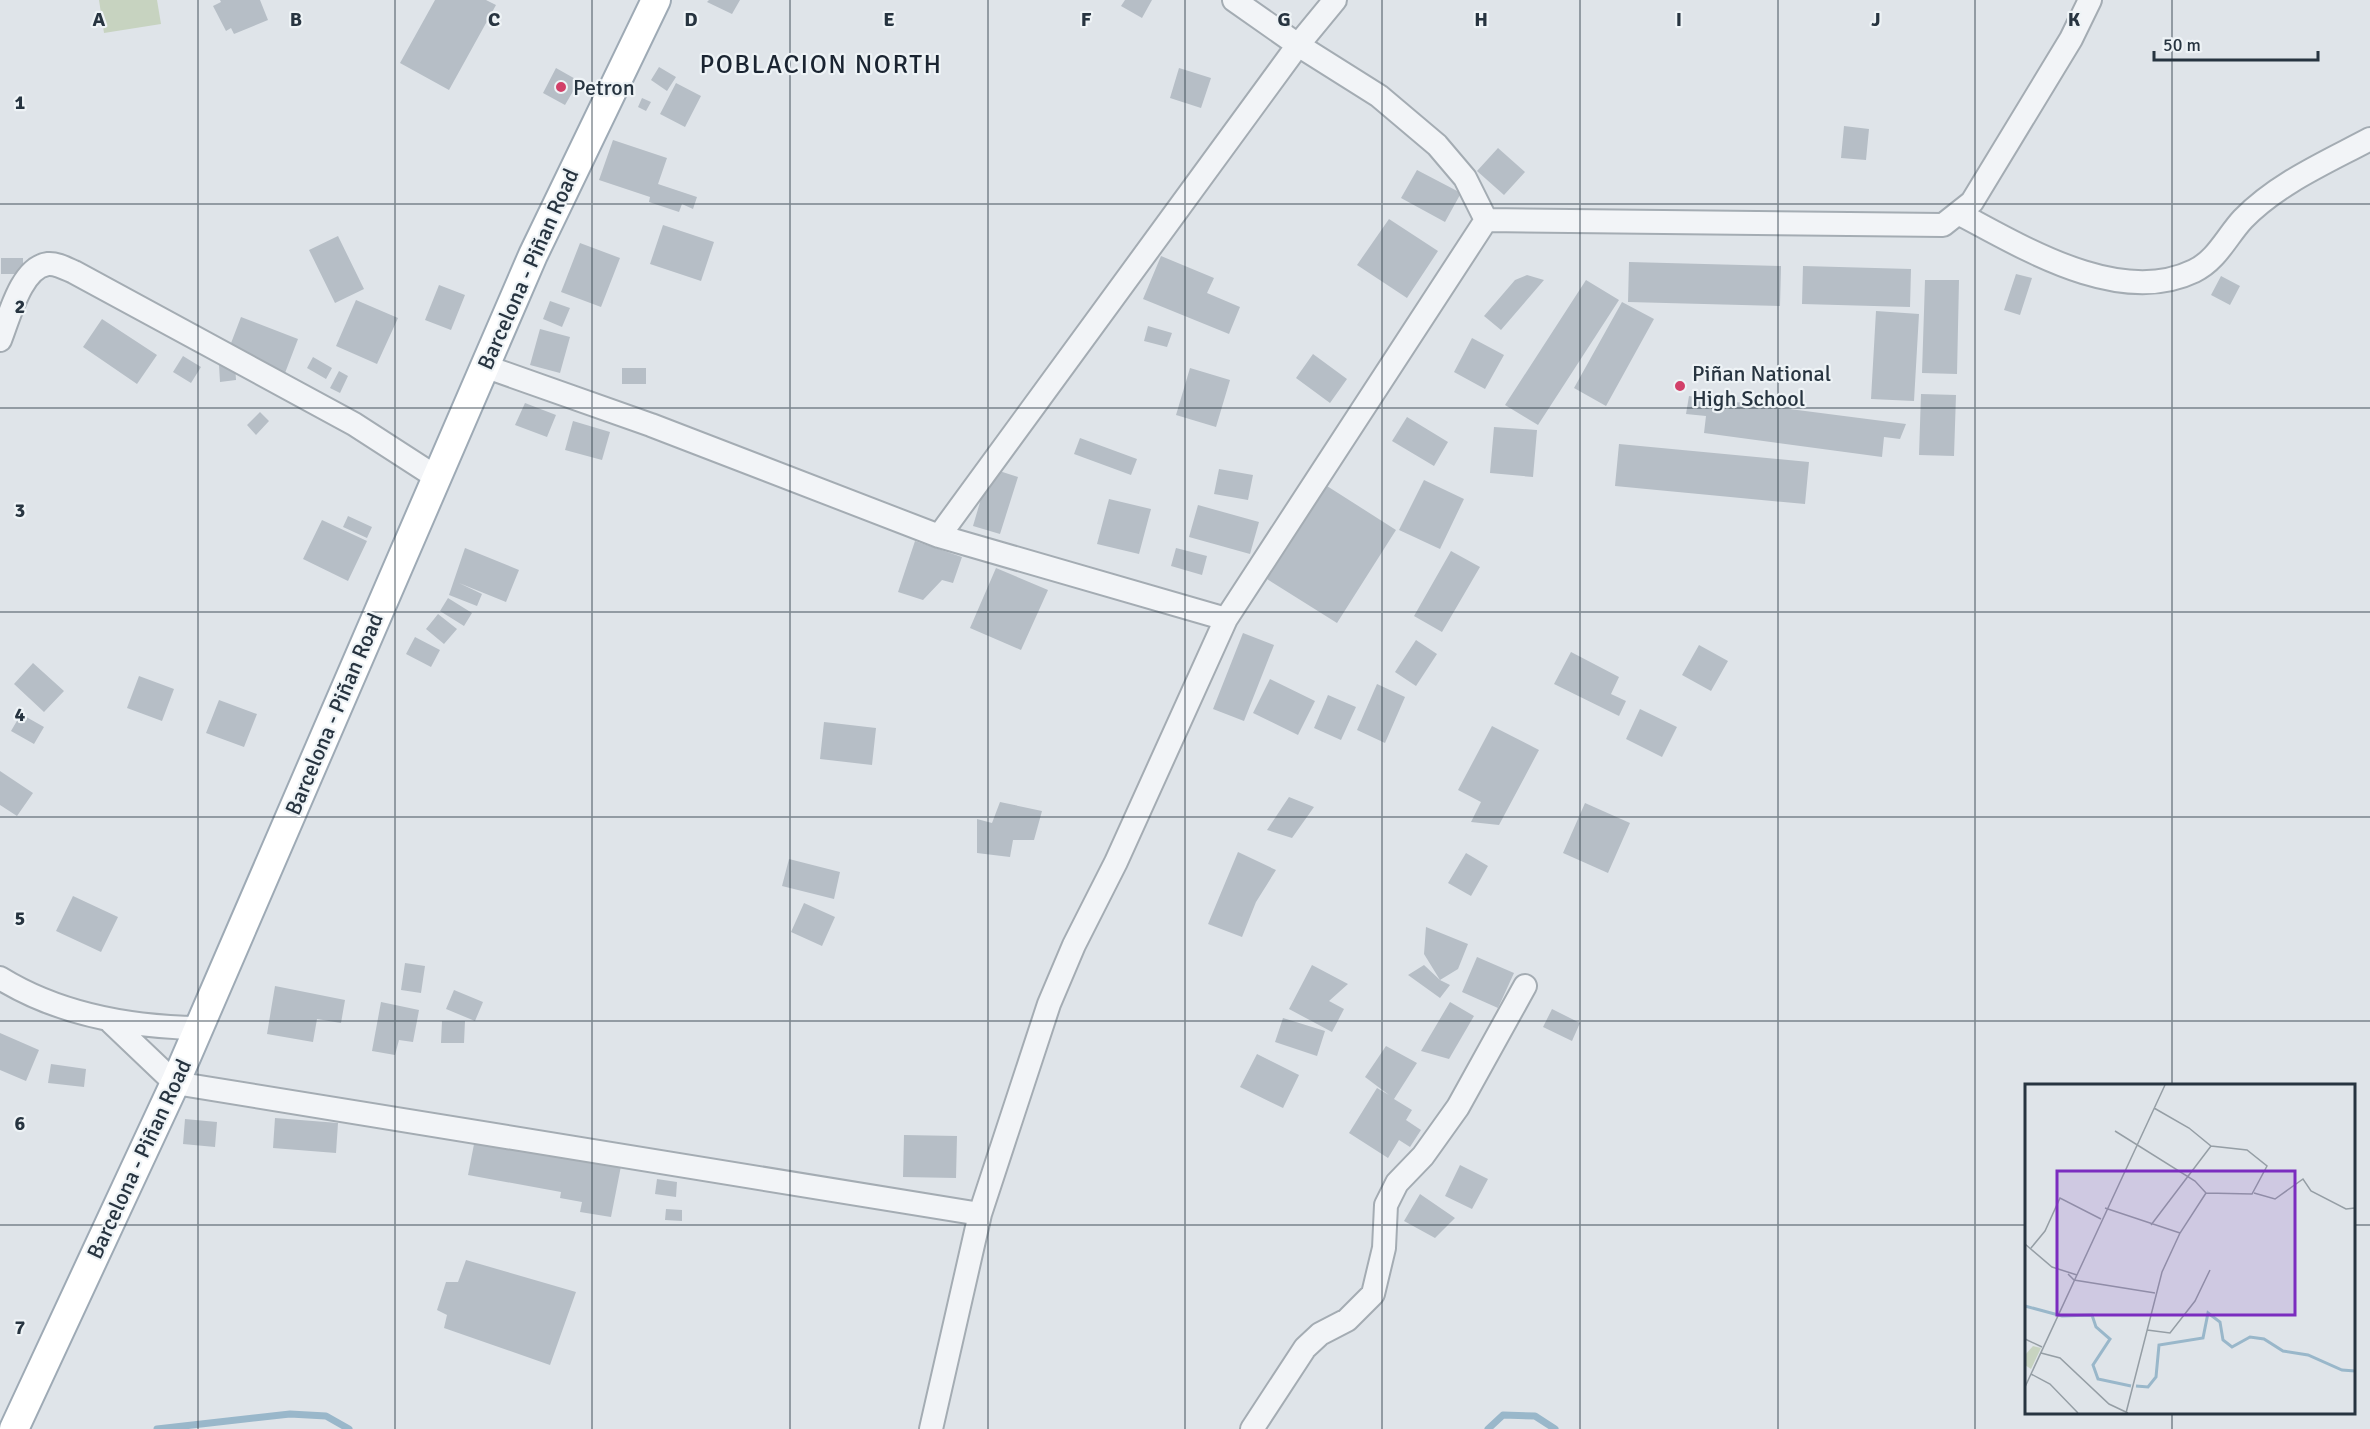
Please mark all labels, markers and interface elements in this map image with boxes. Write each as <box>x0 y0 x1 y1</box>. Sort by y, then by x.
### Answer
text: A <box>93 7 106 32</box>
text: B <box>290 7 302 32</box>
text: C <box>488 7 500 32</box>
text: D <box>684 7 698 32</box>
text: E <box>883 7 895 32</box>
text: F <box>1081 7 1092 32</box>
text: G <box>1277 7 1291 32</box>
text: H <box>1474 7 1488 32</box>
text: I <box>1676 7 1682 32</box>
text: J <box>1871 7 1881 32</box>
text: K <box>2068 7 2081 32</box>
scale bar <box>2154 24 2318 62</box>
text: 50 m <box>2163 34 2201 56</box>
district label: POBLACION NORTH <box>699 49 943 81</box>
place label: Petron <box>573 74 635 101</box>
marker: Petron <box>554 80 568 94</box>
text: 1 <box>15 90 26 115</box>
street label: Barcelona - Piñan Road <box>472 164 584 374</box>
text: 2 <box>15 294 25 319</box>
place label: Piñan National High School <box>1692 360 1831 412</box>
marker: Piñan National High School <box>1673 379 1687 393</box>
text: 3 <box>15 498 25 523</box>
street label: Barcelona - Piñan Road <box>279 609 389 819</box>
text: 4 <box>15 702 26 727</box>
text: 5 <box>15 906 25 931</box>
street label: Barcelona - Piñan Road <box>81 1055 197 1263</box>
inset map <box>2025 1084 2355 1414</box>
text: 6 <box>15 1111 26 1136</box>
text: 7 <box>15 1315 26 1340</box>

